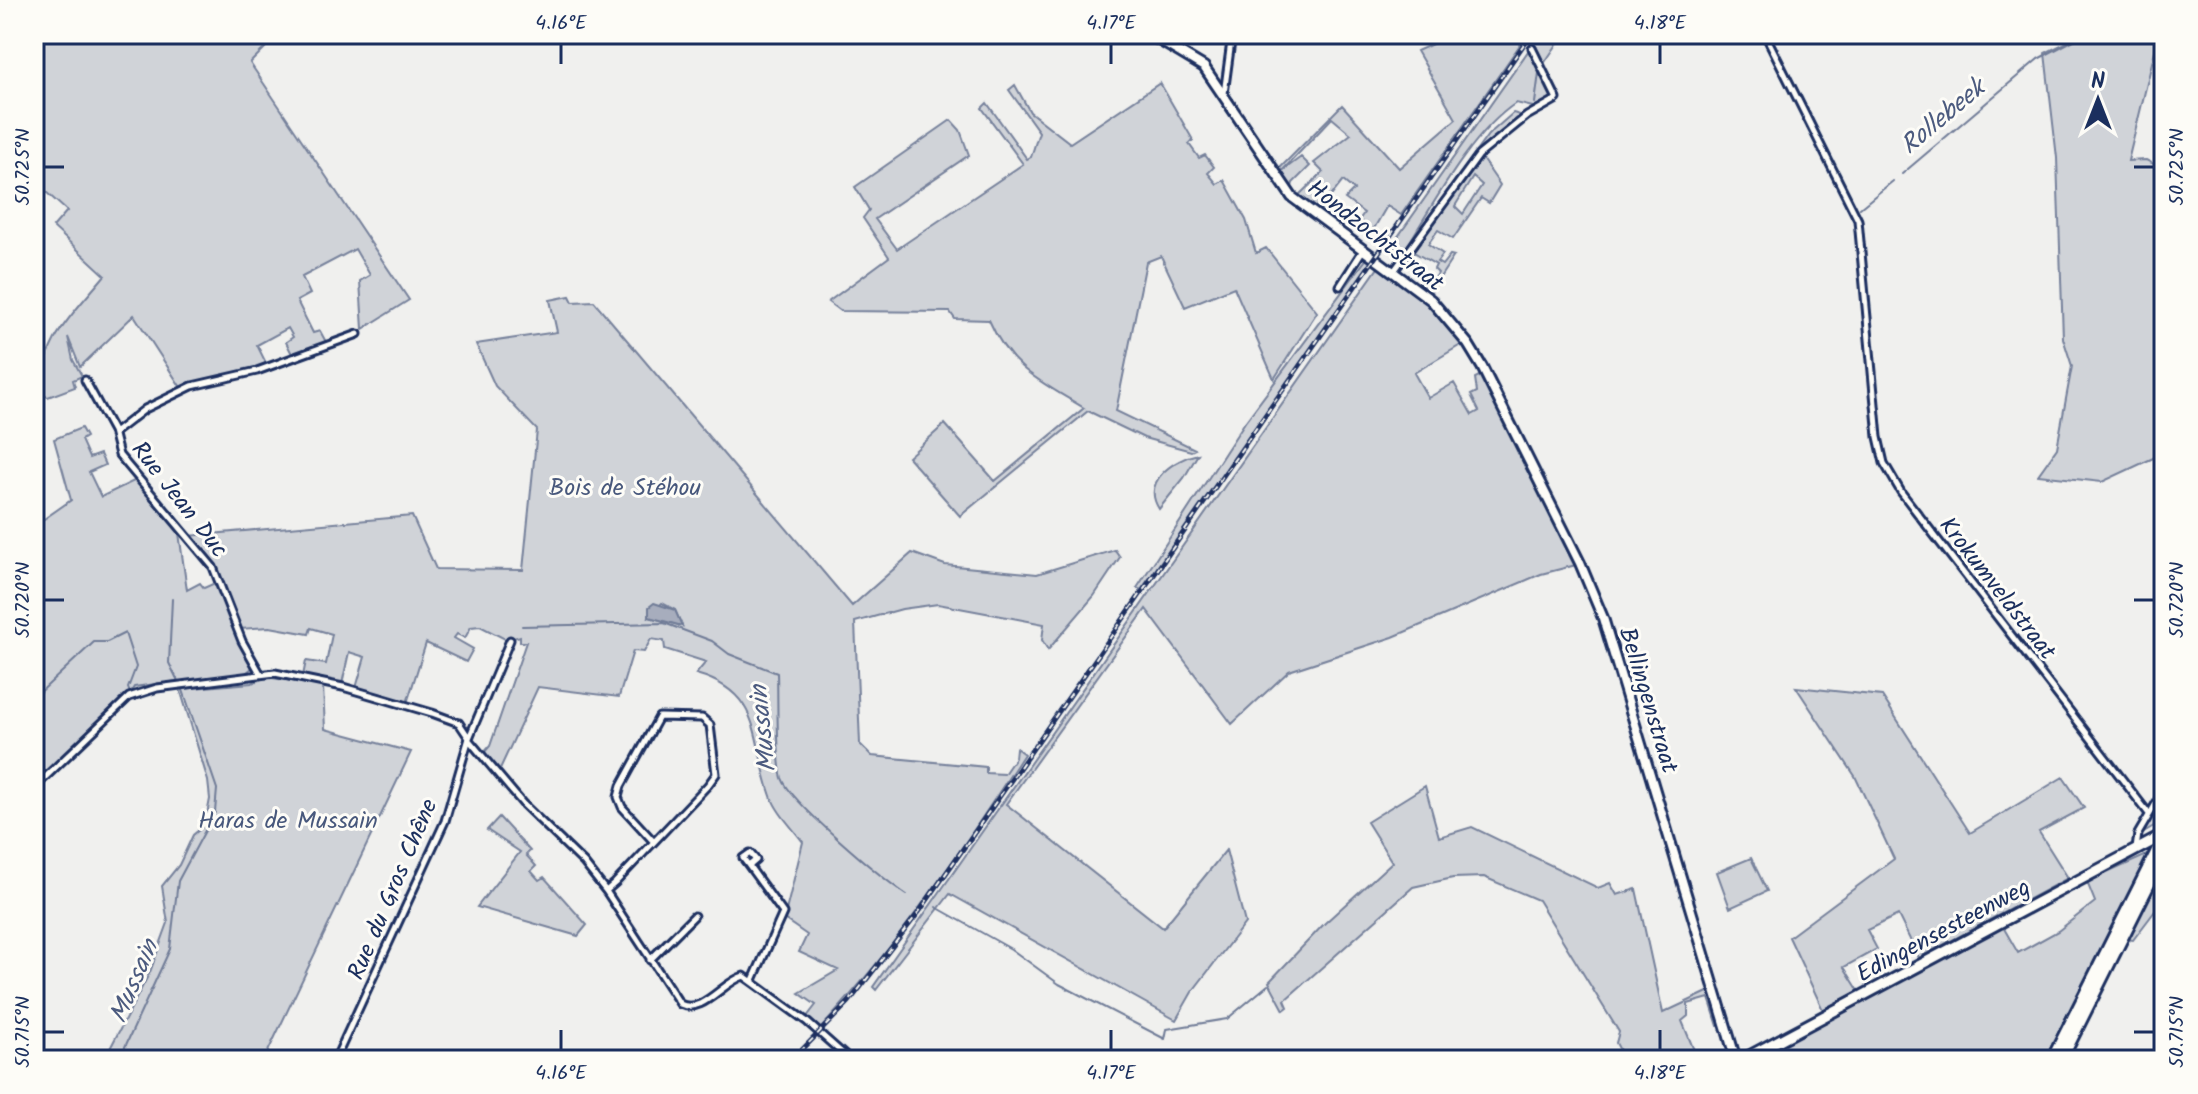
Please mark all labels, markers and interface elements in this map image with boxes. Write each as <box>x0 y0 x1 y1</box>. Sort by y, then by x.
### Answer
text: 4.16°E <box>535 8 588 40</box>
text: 4.17°E <box>1086 8 1137 40</box>
text: 4.18°E <box>1634 8 1688 40</box>
north arrow <box>2058 60 2138 140</box>
text: N <box>2091 65 2105 100</box>
water label: Rollebeek <box>1891 67 1998 166</box>
text: 50.725°N <box>8 128 40 206</box>
text: 50.725°N <box>2162 128 2194 206</box>
street label: Hondzochtstraat <box>1298 170 1453 303</box>
street label: Rue Jean Duc <box>121 433 237 567</box>
park label: Bois de Stéhou <box>549 469 701 508</box>
street label: Krokumveldstraat <box>1928 509 2066 670</box>
text: 50.720°N <box>8 562 40 638</box>
text: 50.720°N <box>2162 562 2194 638</box>
street label: Bellingenstraat <box>1607 623 1688 779</box>
water label: Mussain <box>738 681 789 774</box>
street label: Rue du Gros Chêne <box>338 793 449 986</box>
park label: Haras de Mussain <box>198 802 378 841</box>
street label: Edingensesteenweg <box>1849 869 2038 994</box>
water label: Mussain <box>98 931 172 1030</box>
text: 50.715°N <box>8 996 40 1068</box>
text: 50.715°N <box>2162 996 2194 1068</box>
text: 4.16°E <box>535 1058 588 1090</box>
text: 4.17°E <box>1086 1058 1137 1090</box>
text: 4.18°E <box>1634 1058 1688 1090</box>

